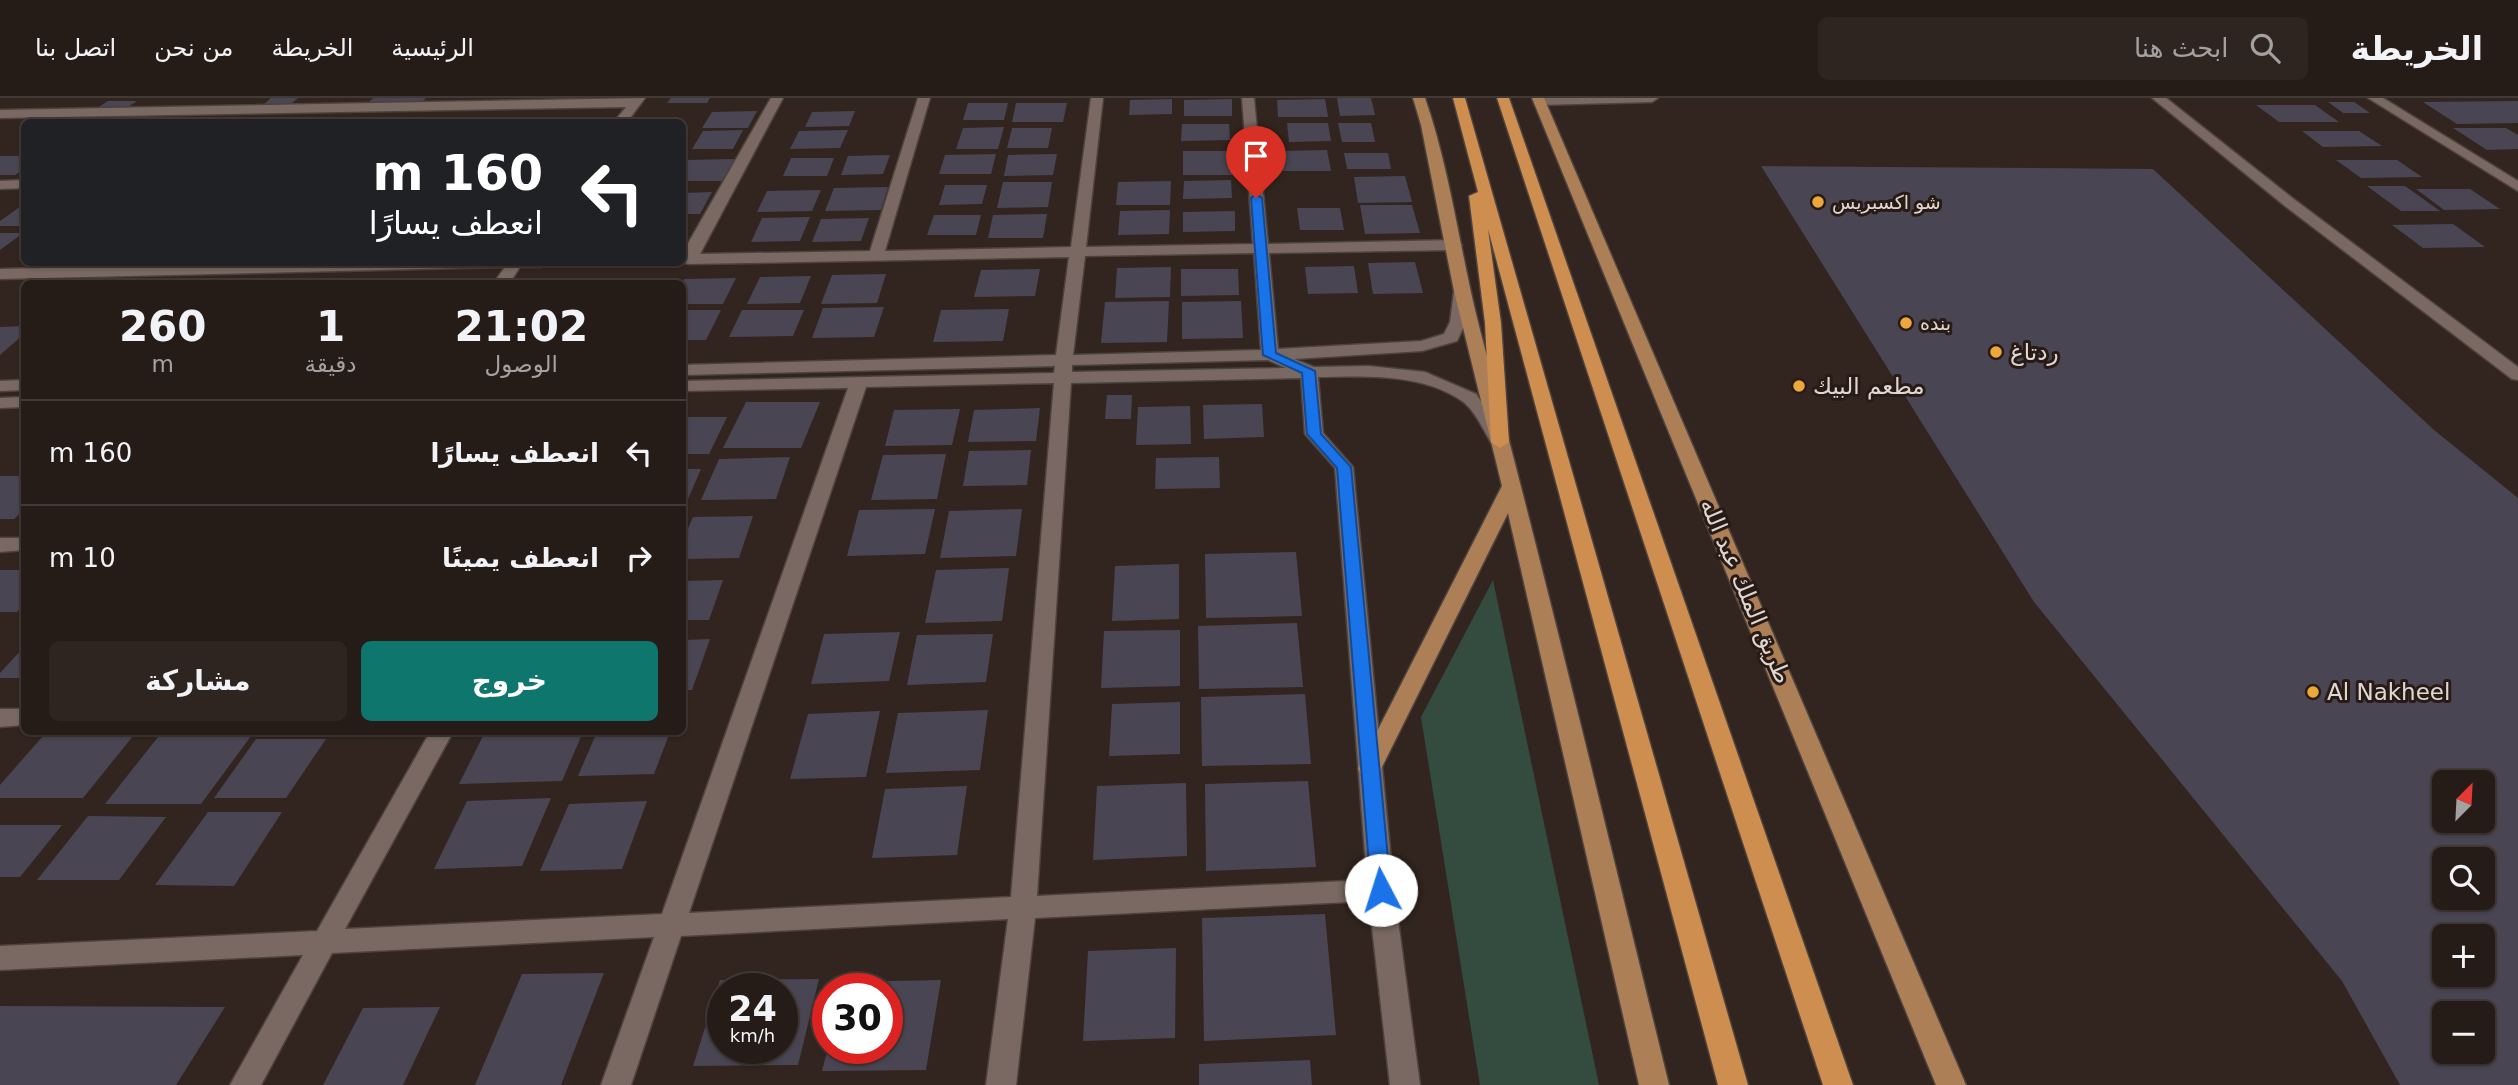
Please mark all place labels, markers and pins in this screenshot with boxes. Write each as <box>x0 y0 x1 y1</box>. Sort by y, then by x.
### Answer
pin <box>1226 126 1286 198</box>
place label: شو اكسبريس <box>1832 191 1941 214</box>
marker: شو اكسبريس <box>1810 194 1826 210</box>
place label: بنده <box>1920 312 1951 334</box>
marker: بنده <box>1898 315 1914 331</box>
place label: ردتاغ <box>2010 339 2058 366</box>
marker: ردتاغ <box>1988 344 2004 360</box>
place label: مطعم البيك <box>1813 373 1925 400</box>
marker: مطعم البيك <box>1791 378 1807 394</box>
place label: Al Nakheel <box>2327 679 2450 705</box>
marker: Al Nakheel <box>2305 684 2321 700</box>

